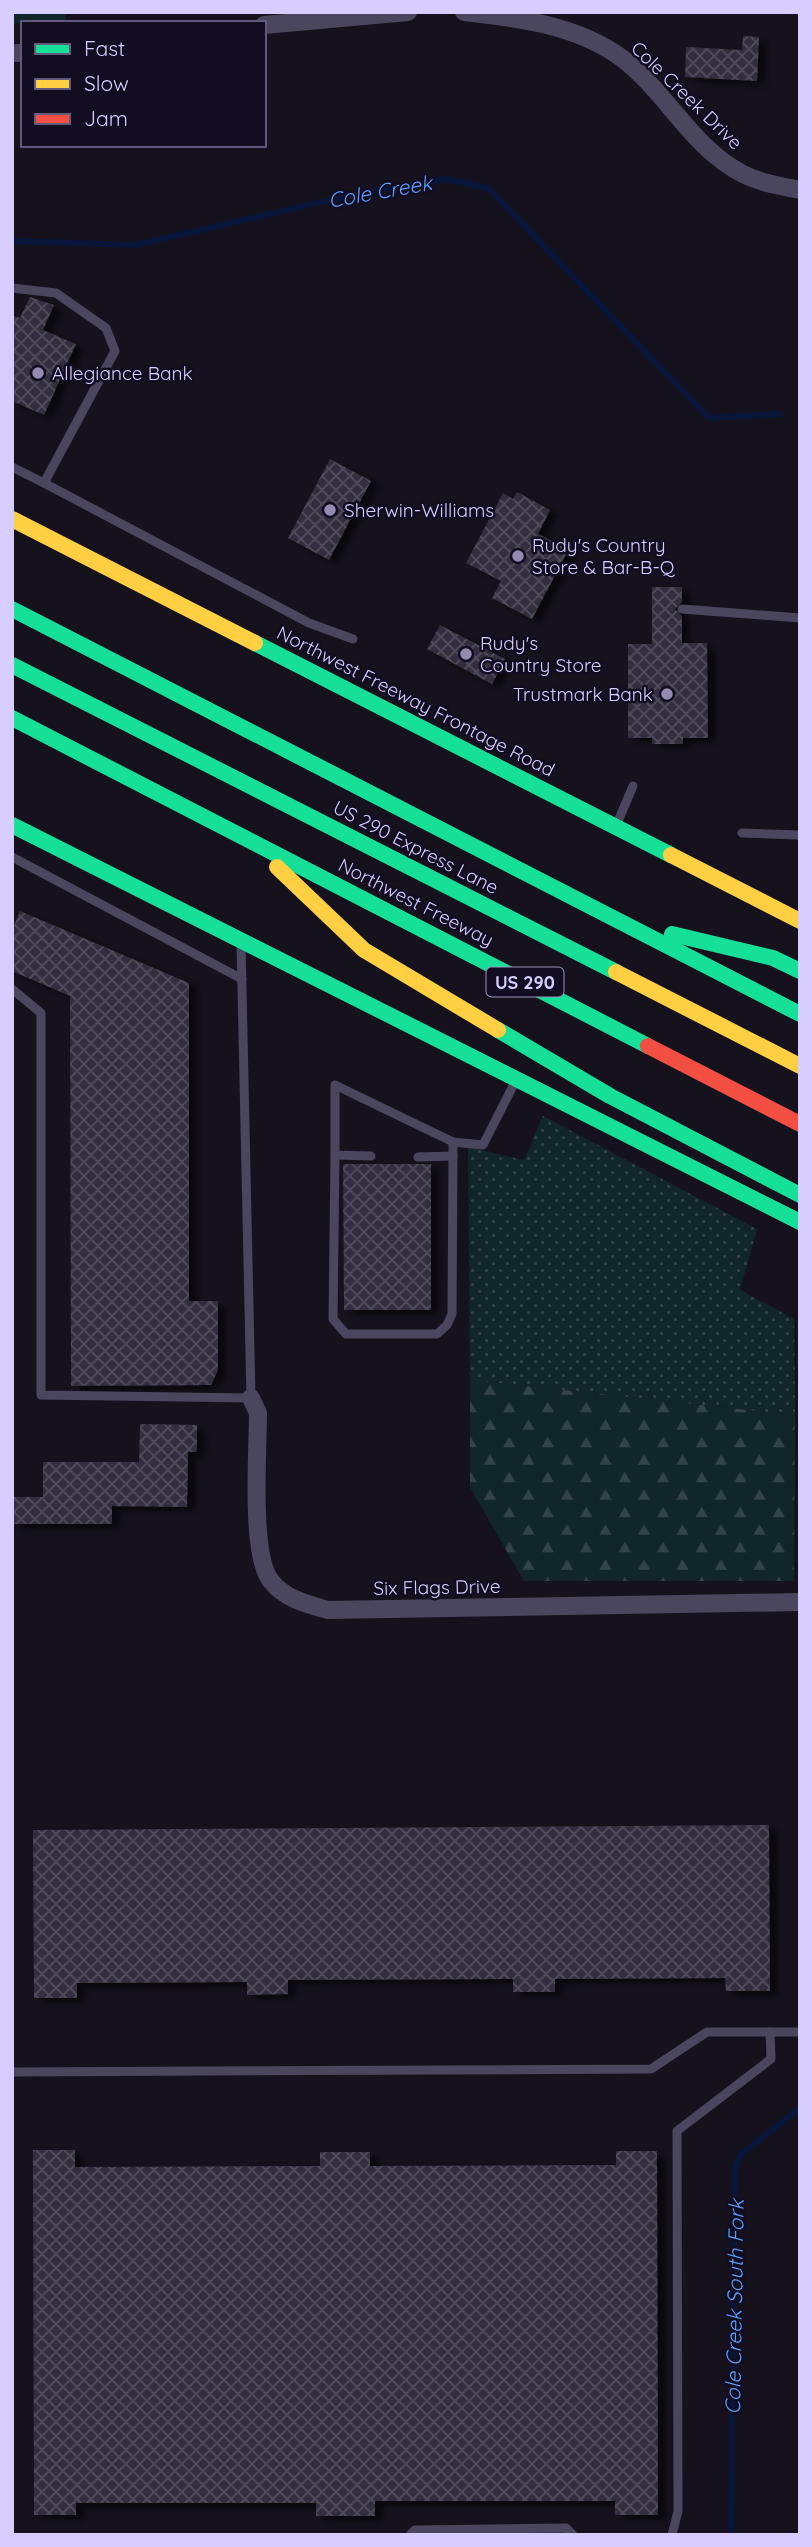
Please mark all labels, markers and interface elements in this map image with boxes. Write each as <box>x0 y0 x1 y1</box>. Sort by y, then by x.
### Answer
legend <box>21 21 266 147</box>
text: Fast <box>84 35 125 61</box>
street label: Cole Creek Drive <box>626 36 748 154</box>
text: Slow <box>84 70 129 96</box>
text: Jam <box>84 105 128 131</box>
water label: Cole Creek <box>326 169 436 213</box>
place label: Allegiance Bank <box>52 361 193 385</box>
marker: Allegiance Bank <box>30 365 46 381</box>
place label: Sherwin-Williams <box>344 498 494 522</box>
marker: Sherwin-Williams <box>322 502 338 518</box>
place label: Rudy's Country Store & Bar-B-Q <box>532 533 676 579</box>
marker: Rudy's Country Store & Bar-B-Q <box>510 548 526 564</box>
street label: Northwest Freeway Frontage Road <box>273 620 559 782</box>
place label: Rudy's Country Store <box>480 631 602 677</box>
marker: Rudy's Country Store <box>458 646 474 662</box>
place label: Trustmark Bank <box>513 682 653 706</box>
marker: Trustmark Bank <box>659 686 675 702</box>
street label: US 290 Express Lane <box>329 795 503 899</box>
street label: Northwest Freeway <box>334 852 498 952</box>
road number: US 290 <box>486 967 564 996</box>
street label: Six Flags Drive <box>373 1574 501 1600</box>
water label: Cole Creek South Fork <box>719 2197 749 2415</box>

